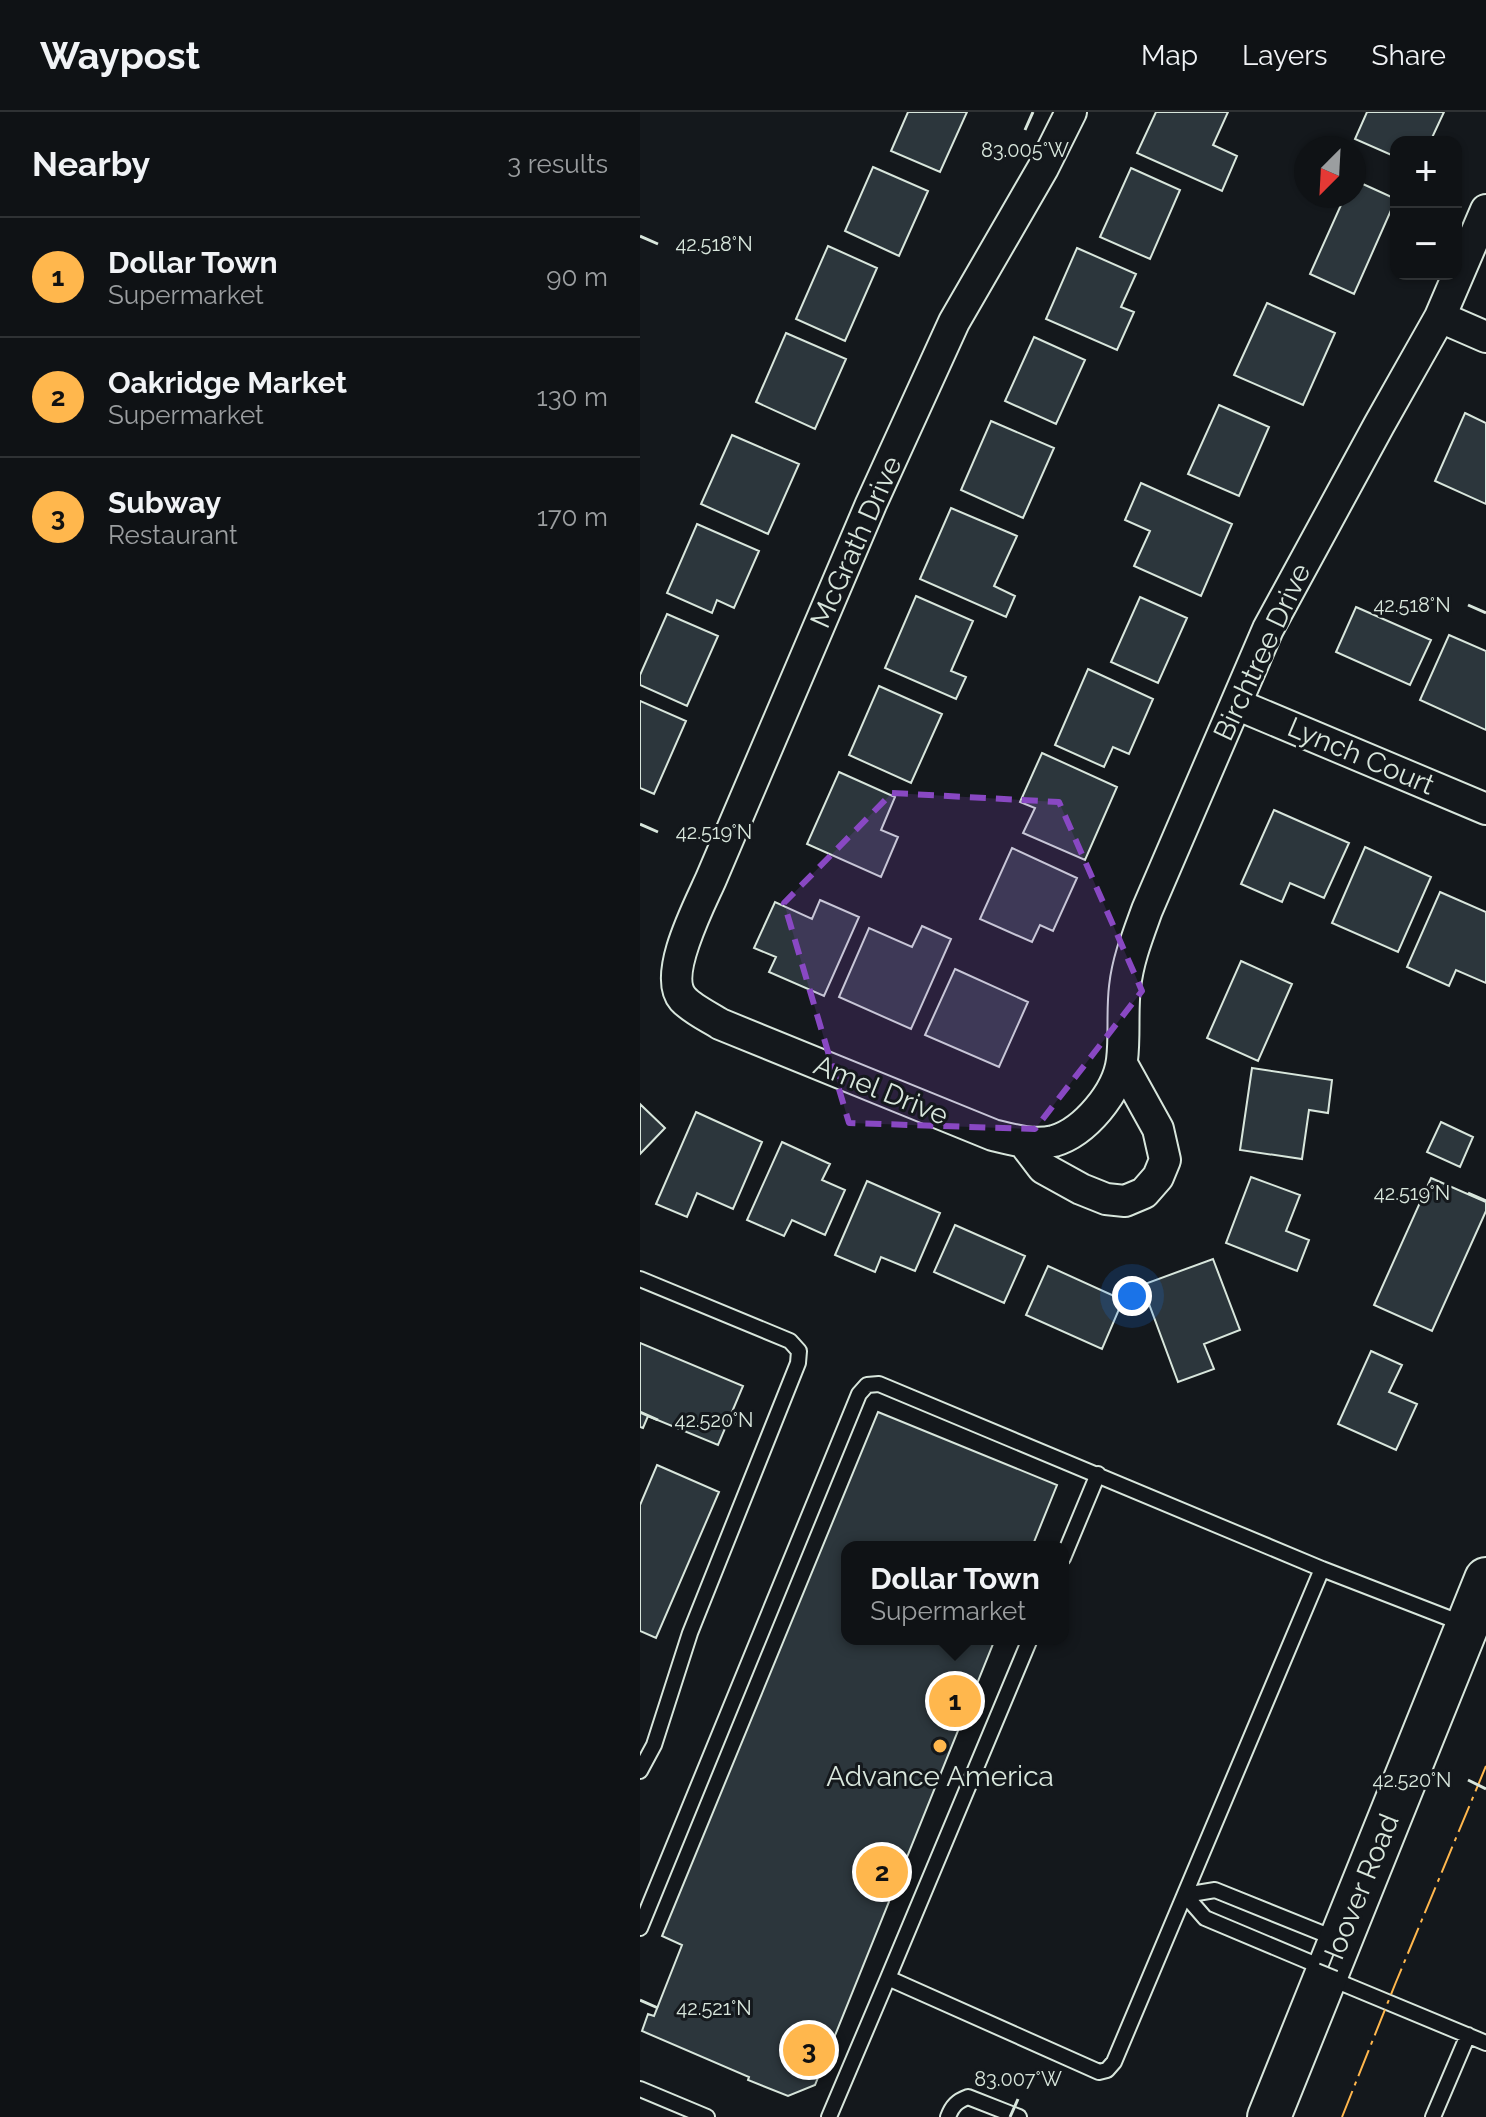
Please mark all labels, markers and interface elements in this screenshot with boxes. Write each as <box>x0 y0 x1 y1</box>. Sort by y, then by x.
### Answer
text: Waypost <box>40 33 200 78</box>
text: Map <box>1141 39 1198 72</box>
text: Layers <box>1242 39 1328 72</box>
text: Share <box>1372 39 1446 72</box>
north arrow <box>1294 136 1366 208</box>
map controls <box>1390 136 1462 280</box>
button: + <box>1390 136 1462 208</box>
text: 83.005°W <box>981 138 1069 162</box>
text: Nearby <box>32 144 150 184</box>
text: 3 results <box>507 149 608 179</box>
button: − <box>1390 208 1462 280</box>
text: 42.518°N <box>675 232 753 256</box>
text: Dollar Town <box>108 245 278 280</box>
text: 1 <box>52 262 64 292</box>
text: 90 m <box>546 262 608 292</box>
text: Supermarket <box>108 280 264 310</box>
text: Oakridge Market <box>108 365 347 400</box>
text: 2 <box>51 382 65 412</box>
text: 130 m <box>537 382 608 412</box>
text: Supermarket <box>108 400 264 430</box>
street label: McGrath Drive <box>803 451 909 633</box>
text: Subway <box>108 485 221 520</box>
text: 3 <box>51 502 65 532</box>
text: 170 m <box>537 502 608 532</box>
text: Restaurant <box>108 520 238 550</box>
street label: Birchtree Drive <box>1207 558 1317 746</box>
text: 42.518°N <box>1373 593 1451 617</box>
street label: Lynch Court <box>1283 710 1440 802</box>
text: 42.519°N <box>676 820 752 844</box>
street label: Amel Drive <box>809 1048 953 1132</box>
text: 42.519°N <box>1374 1181 1450 1205</box>
your location <box>1112 1276 1152 1316</box>
text: 42.520°N <box>674 1408 754 1432</box>
popup <box>841 1541 1069 1645</box>
text: Dollar Town <box>870 1561 1040 1596</box>
text: Supermarket <box>870 1596 1026 1626</box>
pin: 1 <box>929 1671 981 1731</box>
marker: Advance America <box>931 1737 949 1755</box>
place label: Advance America <box>826 1760 1054 1793</box>
text: 42.520°N <box>1372 1768 1452 1792</box>
street label: Hoover Road <box>1312 1809 1406 1977</box>
pin: 2 <box>856 1842 908 1902</box>
text: 42.521°N <box>676 1996 752 2020</box>
pin: 3 <box>783 2020 835 2080</box>
text: 83.007°W <box>974 2067 1062 2091</box>

